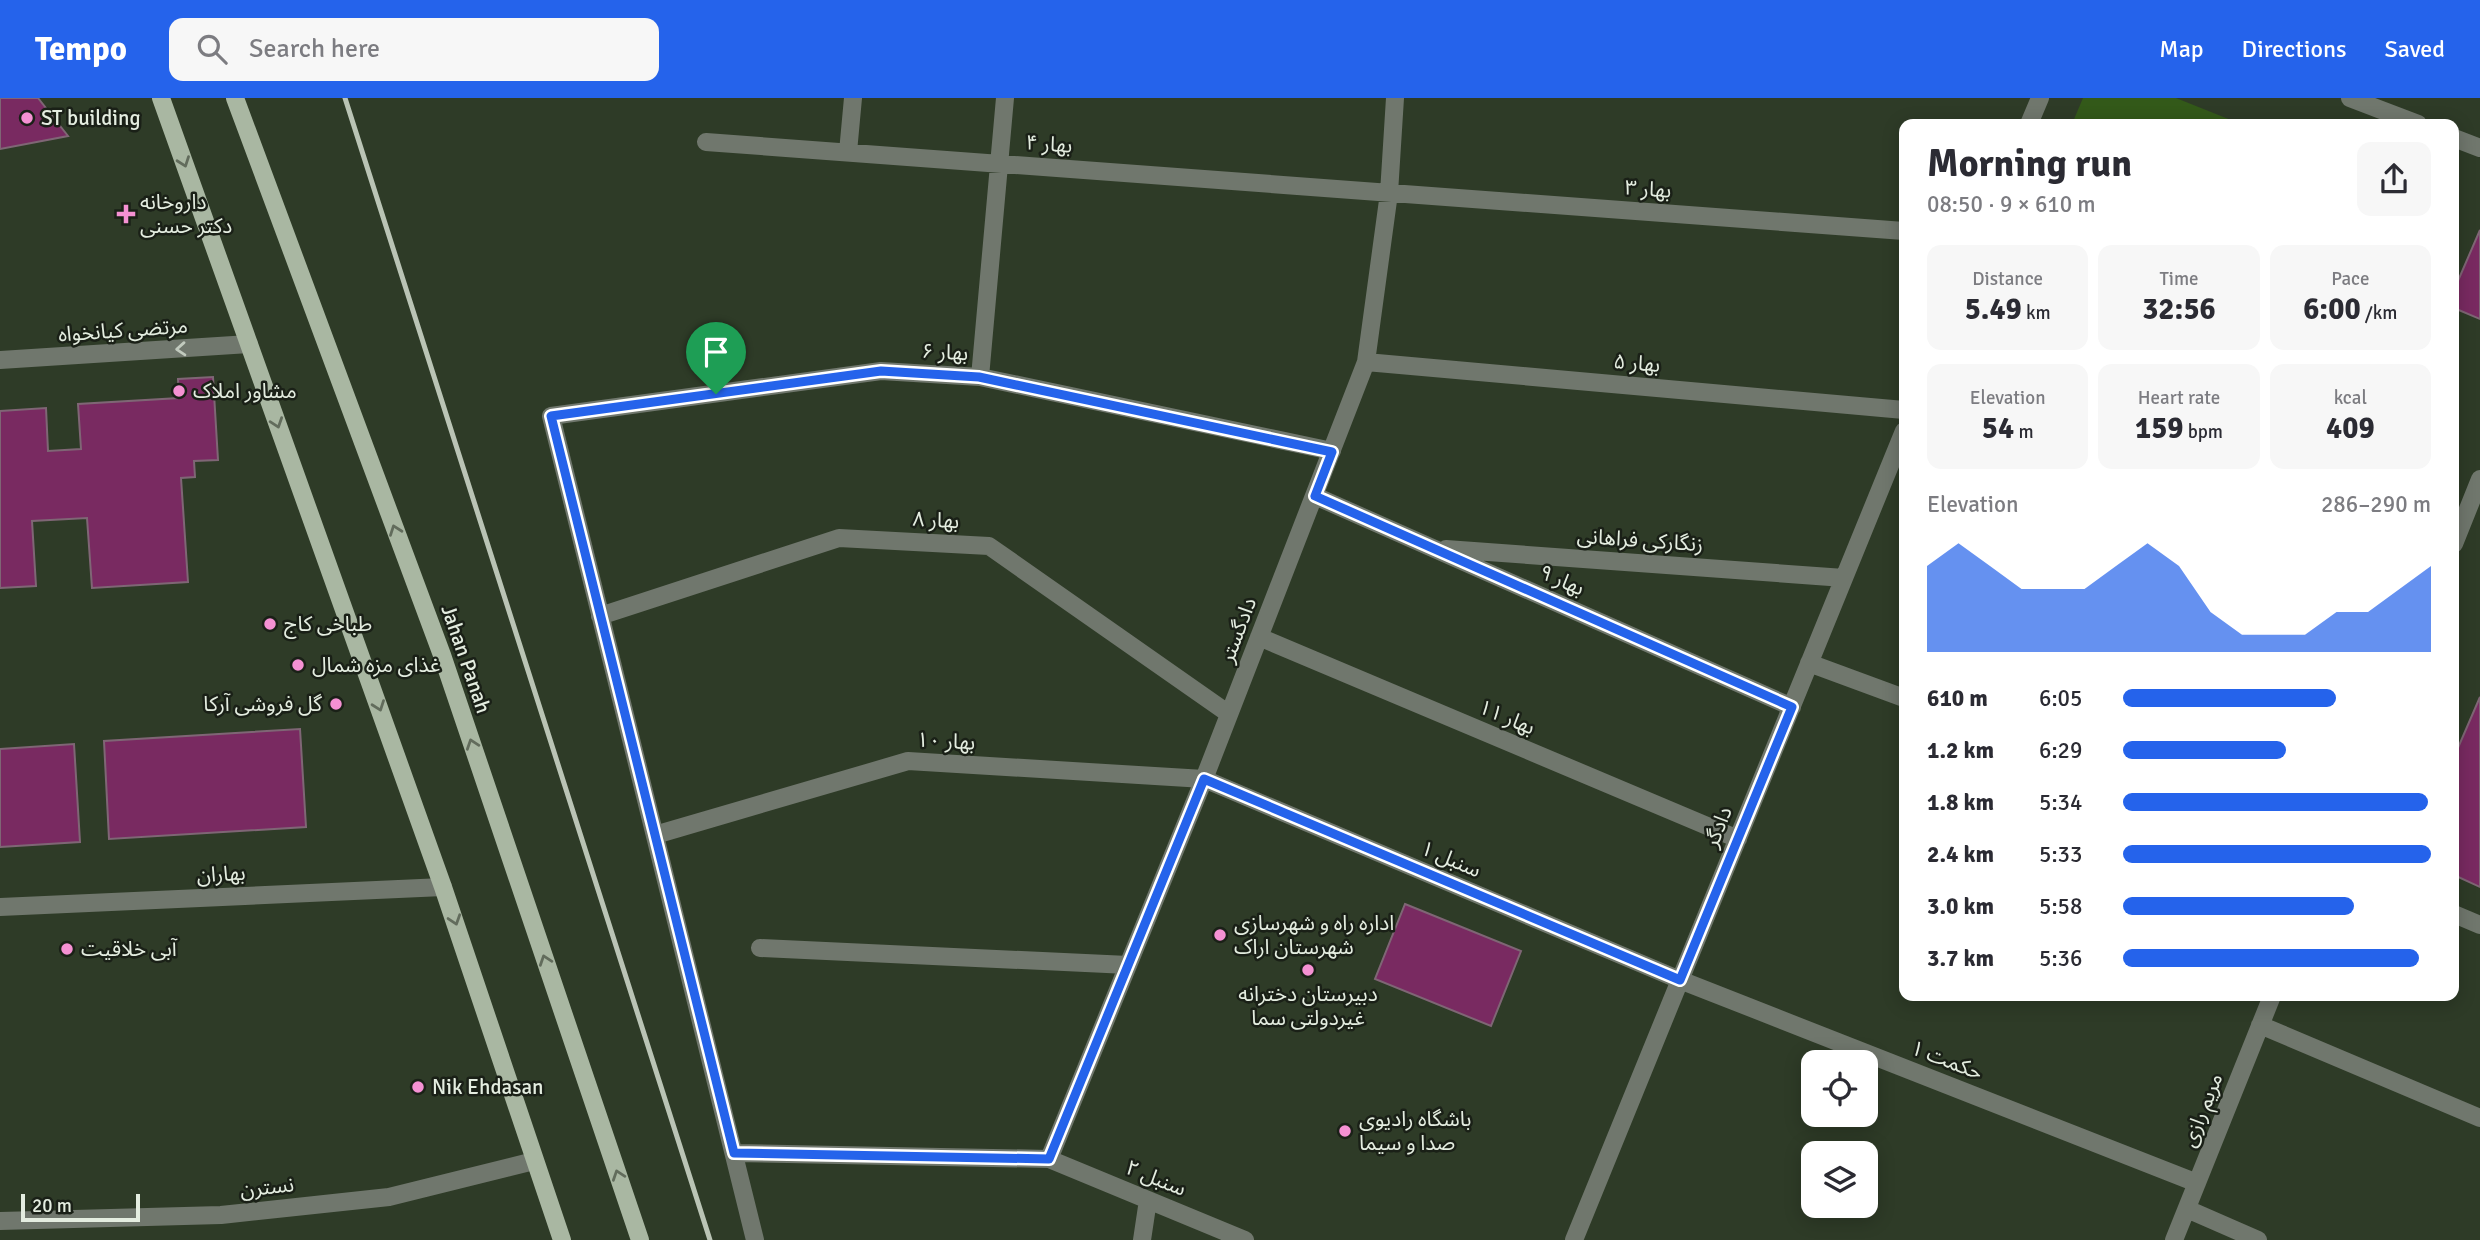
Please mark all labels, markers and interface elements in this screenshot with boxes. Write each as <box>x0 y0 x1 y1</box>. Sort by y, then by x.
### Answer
search box <box>169 18 659 81</box>
text: Tempo <box>35 29 127 70</box>
icon: search <box>193 30 231 68</box>
text: Search here <box>249 33 380 65</box>
text: Map <box>2159 34 2204 64</box>
text: Directions <box>2242 34 2347 64</box>
text: Saved <box>2385 34 2445 64</box>
place label: ST building <box>41 105 141 131</box>
marker: ST building <box>19 110 35 126</box>
street label: بهار ۴ <box>1025 129 1073 159</box>
text: Morning run <box>1927 140 2132 187</box>
button: share <box>2357 142 2431 216</box>
one-way arrow <box>176 156 190 168</box>
street label: بهار ۳ <box>1624 174 1672 204</box>
place label: داروخانه دکتر حسنی <box>140 189 232 239</box>
text: 08:50 · 9 × 610 m <box>1927 190 2096 219</box>
marker: داروخانه دکتر حسنی <box>118 206 134 222</box>
text: Distance <box>1972 267 2043 291</box>
text: Time <box>2159 267 2199 291</box>
text: Pace <box>2331 267 2369 291</box>
text: 5.49 <box>1965 291 2022 328</box>
text: 32:56 <box>2142 291 2216 328</box>
text: 6:00 <box>2303 291 2361 328</box>
text: km <box>2022 301 2051 325</box>
text: /km <box>2361 301 2397 325</box>
street label: مرتضی کیانخواه <box>57 312 189 348</box>
pin <box>686 322 746 394</box>
icon: arrive <box>697 333 735 371</box>
street label: بهار ۶ <box>921 338 969 366</box>
one-way arrow <box>176 341 187 356</box>
street label: بهار ۵ <box>1613 348 1661 378</box>
place label: مشاور املاک <box>193 378 297 404</box>
marker: مشاور املاک <box>171 383 187 399</box>
text: Elevation <box>1970 386 2046 410</box>
text: Heart rate <box>2138 386 2220 410</box>
text: kcal <box>2334 386 2367 410</box>
text: 54 <box>1982 410 2014 447</box>
text: 159 <box>2135 410 2184 447</box>
text: 409 <box>2326 410 2375 447</box>
one-way arrow <box>269 416 283 428</box>
text: m <box>2014 420 2034 444</box>
text: bpm <box>2184 420 2223 444</box>
text: Elevation <box>1927 490 2019 519</box>
text: 286–290 m <box>2321 490 2431 519</box>
street label: بهار ۸ <box>912 506 960 534</box>
street label: زنگارکی فراهانی <box>1576 523 1704 557</box>
one-way arrow <box>389 525 403 537</box>
street label: بهار ۹ <box>1535 559 1589 601</box>
street label: دادگستر <box>1213 594 1262 667</box>
street label: Jahan Panah <box>435 601 497 717</box>
place label: طباخی کاج <box>284 611 372 639</box>
marker: طباخی کاج <box>262 616 278 632</box>
place label: غذای مزه شمال <box>312 652 440 678</box>
marker: غذای مزه شمال <box>290 657 306 673</box>
text: 610 m <box>1927 684 1988 713</box>
text: 6:05 <box>2039 684 2082 713</box>
place label: گل فروشی آرکا <box>203 691 322 717</box>
street label: بهار ۱۱ <box>1475 694 1539 740</box>
marker: گل فروشی آرکا <box>328 696 344 712</box>
one-way arrow <box>371 700 385 712</box>
street label: بهار ۱۰ <box>916 726 976 756</box>
text: 1.2 km <box>1927 736 1994 765</box>
text: 6:29 <box>2039 736 2082 765</box>
one-way arrow <box>466 739 480 751</box>
text: 1.8 km <box>1927 788 1994 817</box>
text: 5:34 <box>2039 788 2082 817</box>
street label: دادگر <box>1698 803 1738 852</box>
street label: سنبل ۱ <box>1417 835 1485 883</box>
text: 2.4 km <box>1927 840 1994 869</box>
text: 5:33 <box>2039 840 2082 869</box>
street label: بهاران <box>196 860 246 888</box>
text: 3.0 km <box>1927 892 1994 921</box>
text: 5:58 <box>2039 892 2082 921</box>
place label: اداره راه و شهرسازی شهرستان اراک <box>1234 910 1394 960</box>
one-way arrow <box>447 914 461 926</box>
marker: اداره راه و شهرسازی شهرستان اراک <box>1212 927 1228 943</box>
place label: آبی خلاقیت <box>81 936 178 962</box>
marker: آبی خلاقیت <box>59 941 75 957</box>
text: 3.7 km <box>1927 944 1994 973</box>
text: 5:36 <box>2039 944 2082 973</box>
one-way arrow <box>539 954 553 966</box>
marker: دبیرستان دخترانه غیردولتی سما <box>1300 962 1316 978</box>
place label: دبیرستان دخترانه غیردولتی سما <box>1238 981 1378 1031</box>
street label: حکمت ۱ <box>1907 1034 1987 1086</box>
map controls <box>1801 1050 1878 1218</box>
button: locate <box>1801 1050 1878 1127</box>
street label: مریم رازی <box>2175 1069 2230 1151</box>
place label: Nik Ehdasan <box>432 1074 544 1100</box>
marker: Nik Ehdasan <box>410 1079 426 1095</box>
place label: باشگاه رادیوی صدا و سیما <box>1359 1106 1471 1156</box>
marker: باشگاه رادیوی صدا و سیما <box>1337 1123 1353 1139</box>
button: layers <box>1801 1141 1878 1218</box>
street label: سنبل ۲ <box>1122 1154 1190 1202</box>
one-way arrow <box>612 1170 626 1182</box>
street label: نسترن <box>239 1171 295 1203</box>
scale bar <box>21 1191 140 1223</box>
text: 20 m <box>32 1194 72 1218</box>

